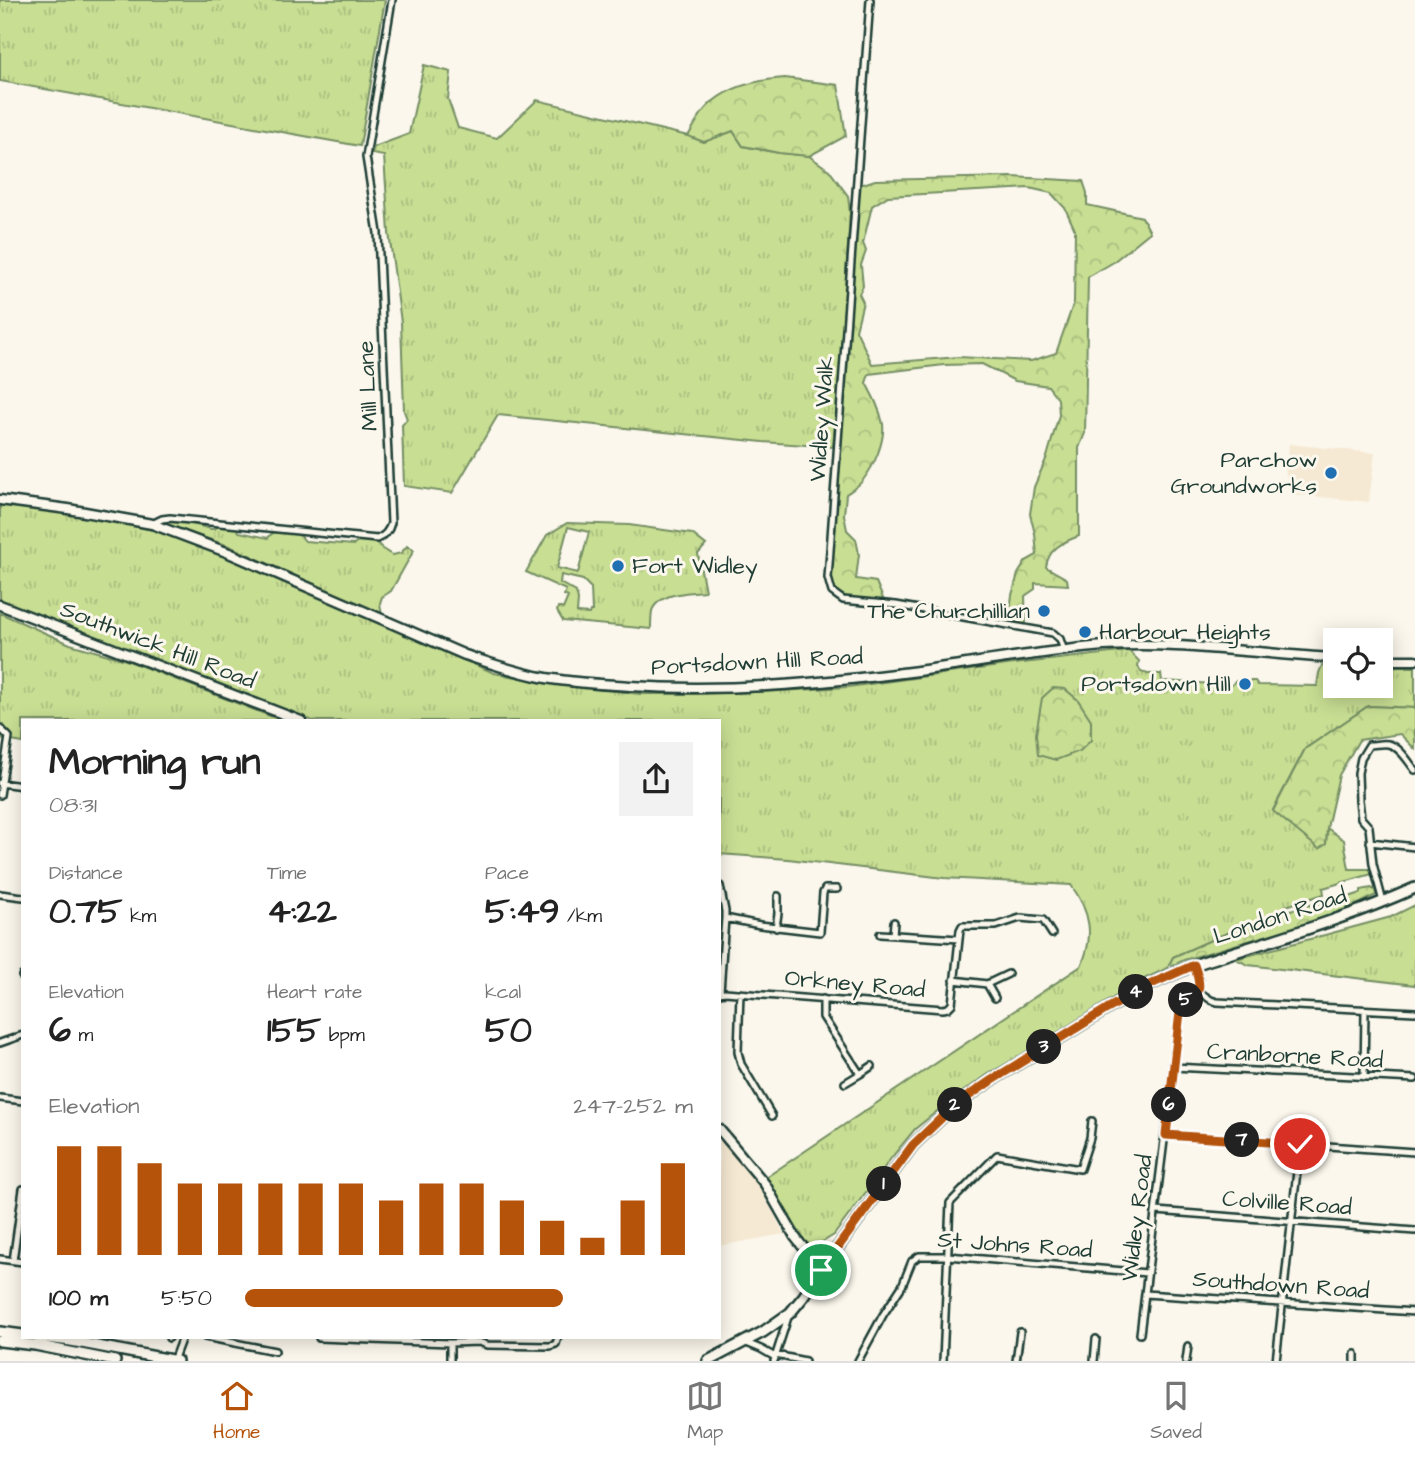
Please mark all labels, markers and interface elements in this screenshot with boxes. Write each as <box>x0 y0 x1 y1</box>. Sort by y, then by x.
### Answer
street label: Mill Lane <box>350 340 386 432</box>
street label: Widley Walk <box>802 355 843 483</box>
place label: Parchow Groundworks <box>1171 444 1317 502</box>
marker: Parchow Groundworks <box>1323 465 1339 481</box>
place label: Fort Widley <box>632 550 758 583</box>
marker: Fort Widley <box>610 558 626 574</box>
street label: Southwick Hill Road <box>56 593 260 697</box>
place label: The Churchillian <box>867 595 1030 627</box>
marker: The Churchillian <box>1036 603 1052 619</box>
place label: Harbour Heights <box>1099 616 1271 649</box>
marker: Harbour Heights <box>1077 624 1093 640</box>
map controls <box>1323 628 1393 698</box>
button: locate <box>1323 628 1393 698</box>
street label: Portsdown Hill Road <box>650 640 864 684</box>
place label: Portsdown Hill <box>1081 668 1231 700</box>
marker: Portsdown Hill <box>1237 676 1253 692</box>
text: Morning run <box>49 737 261 789</box>
button: share <box>619 742 693 816</box>
text: 08:31 <box>49 789 97 821</box>
text: Distance <box>49 860 123 887</box>
text: Time <box>267 860 307 887</box>
text: Pace <box>485 860 529 887</box>
street label: London Road <box>1209 879 1351 953</box>
text: 0.75 <box>49 887 122 936</box>
text: 4:22 <box>267 887 337 936</box>
text: 5:49 <box>485 887 559 936</box>
text: km <box>122 903 156 930</box>
text: /km <box>559 903 602 930</box>
street label: Orkney Road <box>783 962 927 1007</box>
pin: 4 <box>1118 974 1154 1010</box>
text: 4 <box>1129 978 1142 1005</box>
text: Elevation <box>49 979 124 1006</box>
text: Heart rate <box>267 979 362 1006</box>
text: kcal <box>485 979 521 1006</box>
pin: 5 <box>1168 982 1204 1018</box>
text: 5 <box>1179 986 1192 1013</box>
text: 6 <box>49 1006 71 1055</box>
text: 155 <box>267 1006 321 1055</box>
text: 50 <box>485 1006 532 1055</box>
text: m <box>71 1022 93 1049</box>
text: bpm <box>321 1022 365 1049</box>
pin: 3 <box>1026 1030 1062 1064</box>
text: 3 <box>1039 1033 1048 1060</box>
street label: Cranborne Road <box>1206 1035 1384 1077</box>
pin: 2 <box>937 1088 972 1122</box>
pin: 6 <box>1152 1088 1186 1122</box>
text: Elevation <box>49 1090 140 1122</box>
text: 247–252 m <box>573 1090 693 1122</box>
text: 2 <box>949 1091 960 1118</box>
text: 6 <box>1163 1091 1174 1118</box>
pin <box>1270 1114 1330 1174</box>
pin: 7 <box>1224 1122 1260 1158</box>
icon: check <box>1281 1125 1319 1163</box>
text: 7 <box>1236 1126 1247 1153</box>
street label: Widley Road <box>1113 1153 1162 1283</box>
pin: 1 <box>866 1166 902 1202</box>
text: 1 <box>882 1170 885 1197</box>
street label: Colville Road <box>1221 1183 1353 1224</box>
street label: St Johns Road <box>937 1224 1094 1266</box>
pin <box>791 1240 851 1300</box>
icon: arrive <box>802 1251 840 1289</box>
street label: Southdown Road <box>1192 1263 1371 1307</box>
text: 100 m <box>49 1282 108 1314</box>
text: 5:50 <box>161 1282 212 1314</box>
tab: Home <box>213 1377 260 1446</box>
tab: Map <box>686 1377 724 1446</box>
tab: Saved <box>1150 1377 1202 1446</box>

